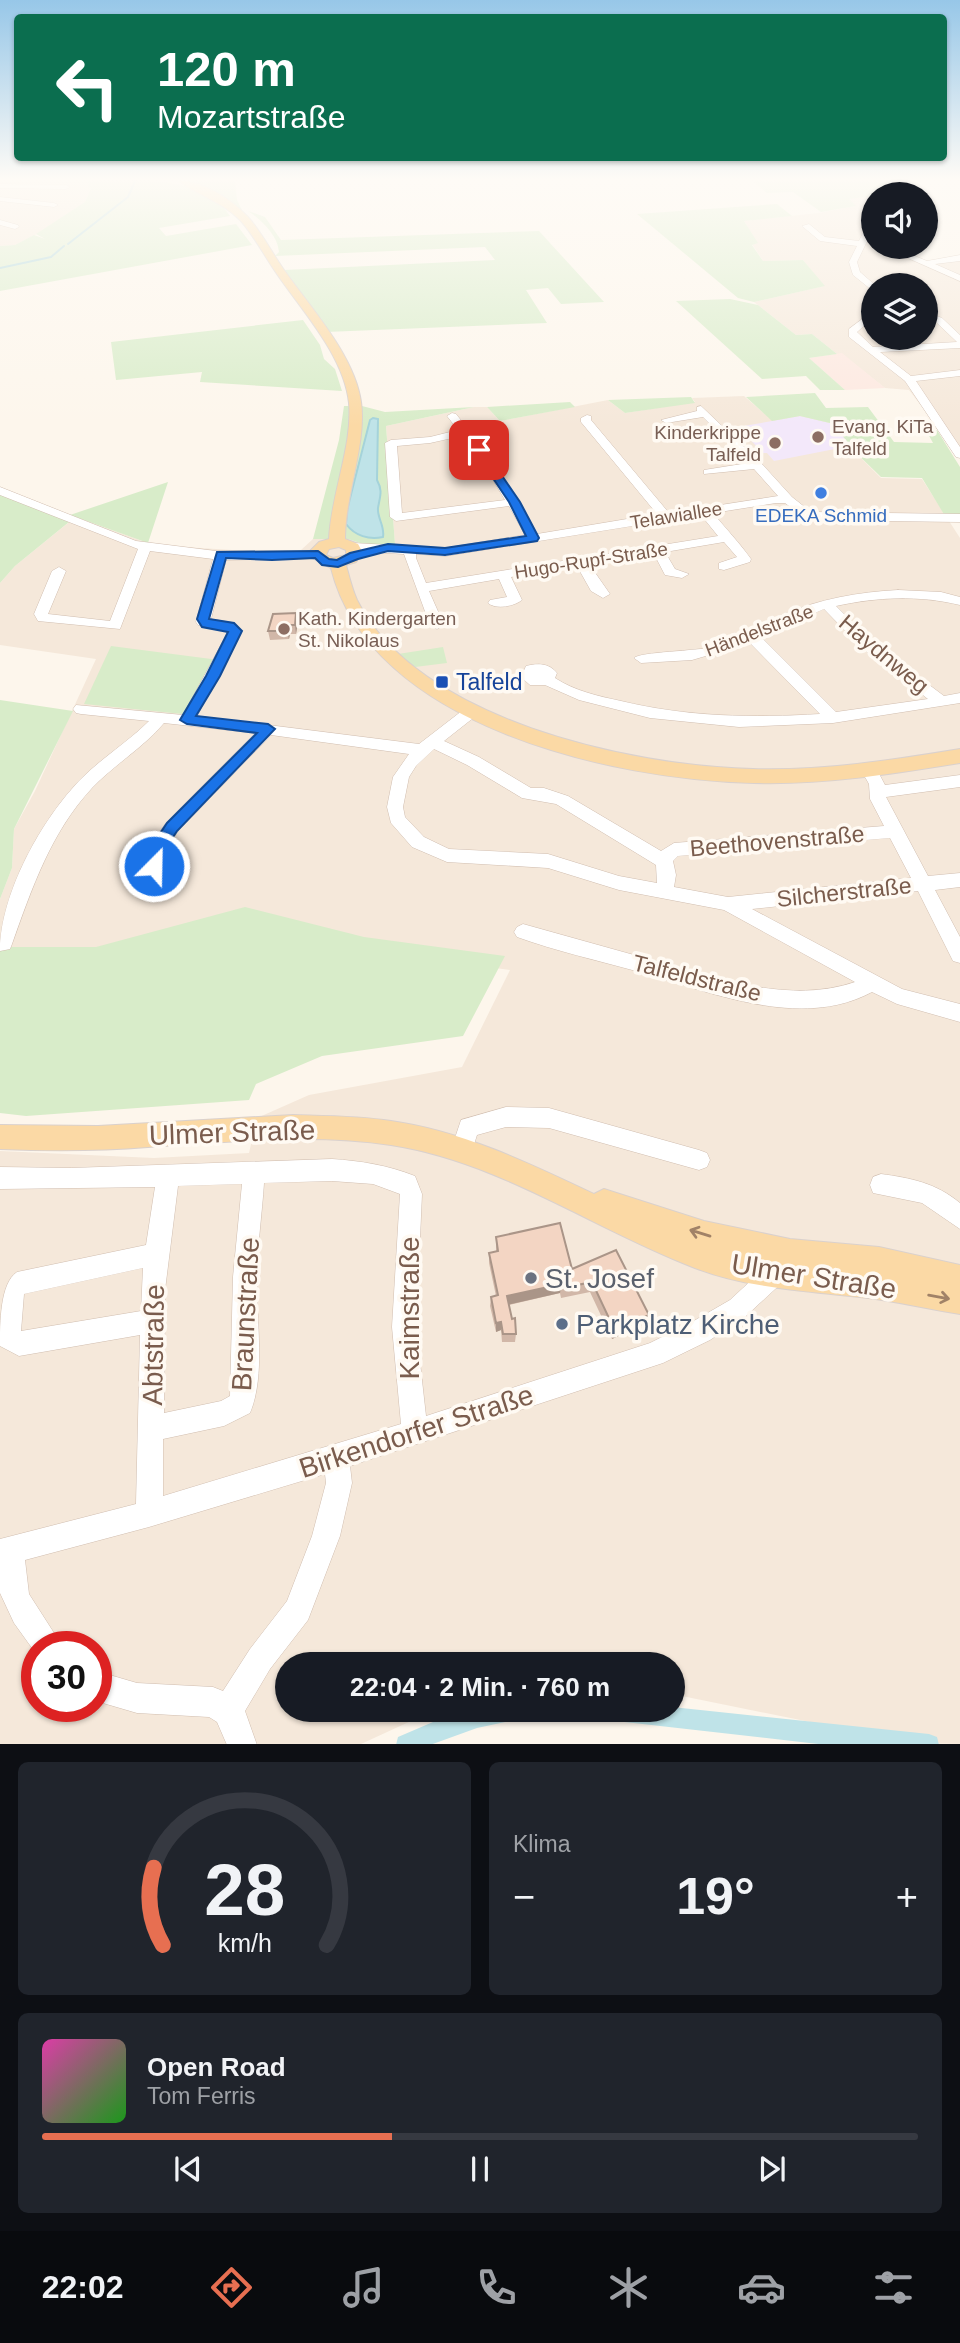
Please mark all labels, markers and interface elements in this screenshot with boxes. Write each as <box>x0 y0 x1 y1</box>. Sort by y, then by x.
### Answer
icon: left <box>42 42 133 133</box>
text: 120 m <box>157 42 296 96</box>
text: Mozartstraße <box>157 99 345 135</box>
map controls <box>861 182 938 350</box>
button: sound <box>861 182 938 259</box>
button: layers <box>861 273 938 350</box>
place label: Evang. KiTa Talfeld <box>832 416 934 459</box>
pin <box>449 420 509 480</box>
place label: Kinderkrippe Talfeld <box>654 422 761 465</box>
marker: Evang. KiTa Talfeld <box>810 429 826 445</box>
icon: arrive <box>460 431 498 469</box>
marker: Kinderkrippe Talfeld <box>767 435 783 451</box>
marker: EDEKA Schmid <box>813 485 829 501</box>
street label: Telawiallee <box>629 498 724 533</box>
place label: EDEKA Schmid <box>755 505 887 526</box>
street label: Hugo-Rupf-Straße <box>513 538 669 583</box>
street label: Händelstraße <box>702 600 816 661</box>
place label: Kath. Kindergarten St. Nikolaus <box>298 608 456 651</box>
street label: Haydnweg <box>834 609 934 699</box>
marker: Kath. Kindergarten St. Nikolaus <box>276 621 292 637</box>
place label: Talfeld <box>456 669 522 695</box>
marker: Talfeld <box>434 674 450 690</box>
street label: Beethovenstraße <box>689 820 865 862</box>
position arrow <box>117 829 191 903</box>
street label: Silcherstraße <box>775 872 913 912</box>
street label: Talfeldstraße <box>630 949 764 1007</box>
street label: Ulmer Straße <box>148 1114 316 1151</box>
one-way arrow <box>689 1225 711 1238</box>
street label: Braunstraße <box>226 1236 265 1392</box>
street label: Kaimstraße <box>394 1236 425 1380</box>
street label: Ulmer Straße <box>729 1248 899 1305</box>
place label: St. Josef <box>545 1263 654 1294</box>
marker: St. Josef <box>523 1270 539 1286</box>
street label: Abtstraße <box>137 1284 170 1406</box>
one-way arrow <box>927 1291 950 1304</box>
place label: Parkplatz Kirche <box>576 1309 780 1340</box>
marker: Parkplatz Kirche <box>554 1316 570 1332</box>
street label: Birkendorfer Straße <box>295 1379 537 1484</box>
speed limit sign: 30 <box>21 1631 112 1722</box>
text: 22:04 · 2 Min. · 760 m <box>350 1672 610 1702</box>
text: Klima <box>513 1831 571 1857</box>
text: 28 <box>204 1849 285 1930</box>
text: 19° <box>676 1867 755 1925</box>
text: − <box>513 1876 535 1918</box>
text: + <box>896 1876 918 1918</box>
text: km/h <box>217 1928 272 1956</box>
text: Open Road <box>147 2052 286 2082</box>
text: Tom Ferris <box>147 2083 256 2109</box>
icon: previous <box>169 2150 207 2188</box>
icon: pause <box>461 2150 499 2188</box>
icon: next <box>753 2150 791 2188</box>
icon: directions <box>207 2263 256 2312</box>
icon: music <box>339 2263 388 2312</box>
icon: phone <box>472 2263 521 2312</box>
icon: climate <box>604 2263 653 2312</box>
icon: car <box>737 2263 786 2312</box>
icon: filters <box>869 2263 918 2312</box>
text: 22:02 <box>42 2269 124 2305</box>

